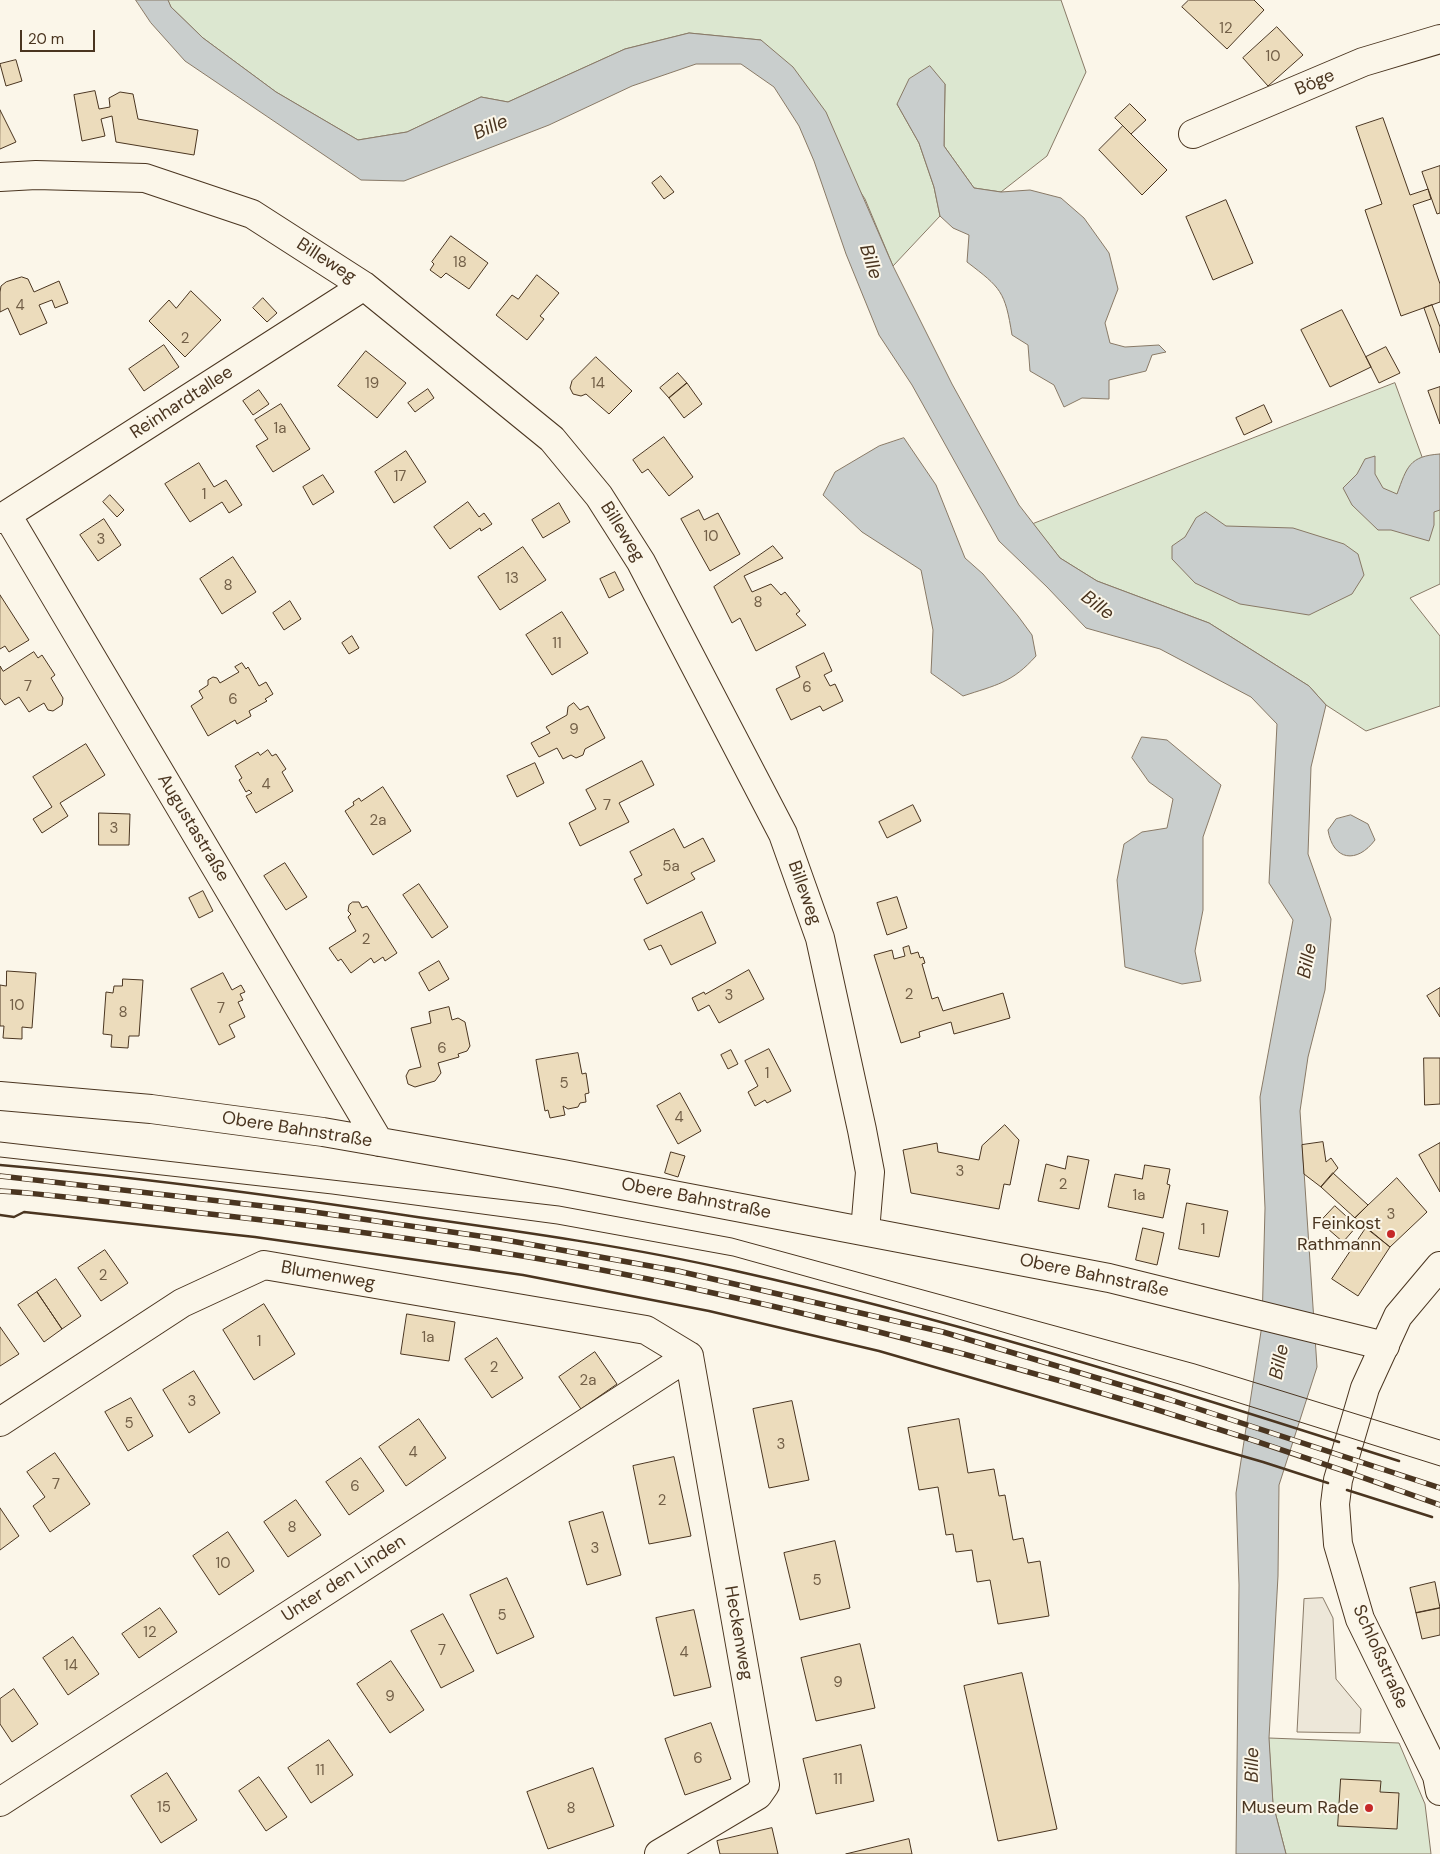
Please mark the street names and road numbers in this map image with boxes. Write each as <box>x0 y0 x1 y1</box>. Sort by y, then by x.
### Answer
street label: Böge <box>1292 65 1338 101</box>
street label: Billeweg <box>292 234 360 288</box>
street label: Reinhardtallee <box>127 362 237 444</box>
street label: Billeweg <box>595 498 649 566</box>
street label: Augustastraße <box>152 770 234 886</box>
street label: Billeweg <box>782 858 826 928</box>
street label: Obere Bahnstraße <box>220 1107 374 1153</box>
street label: Obere Bahnstraße <box>619 1174 773 1224</box>
street label: Obere Bahnstraße <box>1017 1250 1171 1302</box>
street label: Blumenweg <box>279 1257 377 1295</box>
street label: Unter den Linden <box>278 1531 410 1627</box>
street label: Heckenweg <box>719 1584 757 1682</box>
street label: Schloßstraße <box>1347 1602 1413 1712</box>

